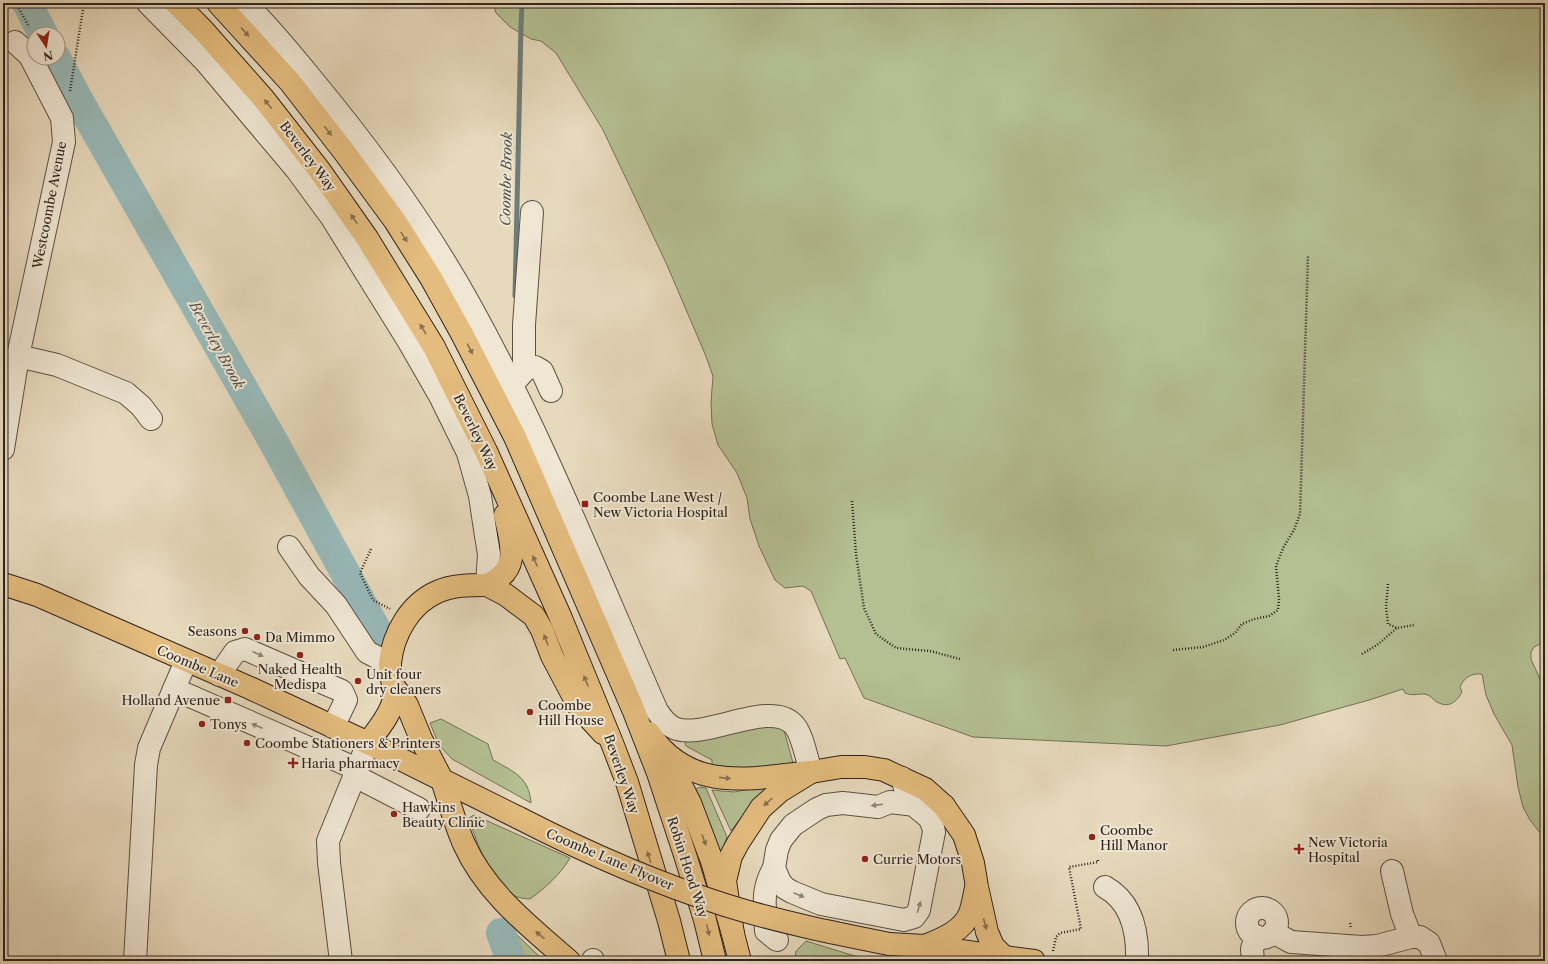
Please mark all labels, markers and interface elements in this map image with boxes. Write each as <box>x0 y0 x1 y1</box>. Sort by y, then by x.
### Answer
north arrow <box>26 26 66 66</box>
one-way arrow <box>240 27 249 36</box>
text: N <box>42 48 54 64</box>
one-way arrow <box>263 98 272 109</box>
street label: Beverley Way <box>277 118 340 195</box>
one-way arrow <box>324 126 332 137</box>
water label: Coombe Brook <box>496 131 516 226</box>
street label: Westcoombe Avenue <box>29 140 69 271</box>
one-way arrow <box>350 214 358 224</box>
one-way arrow <box>401 231 408 242</box>
water label: Beverley Brook <box>185 297 249 393</box>
one-way arrow <box>420 323 427 335</box>
one-way arrow <box>467 343 473 355</box>
street label: Beverley Way <box>451 391 502 474</box>
place label: Coombe Lane West / New Victoria Hospital <box>593 489 728 520</box>
marker: Coombe Lane West / New Victoria Hospital <box>580 499 590 509</box>
one-way arrow <box>532 556 538 567</box>
place label: Seasons <box>188 623 237 639</box>
marker: Seasons <box>240 626 250 636</box>
place label: Da Mimmo <box>265 629 335 645</box>
marker: Da Mimmo <box>252 632 262 642</box>
one-way arrow <box>543 634 549 646</box>
street label: Coombe Lane <box>155 642 241 690</box>
marker: Naked Health Medispa <box>295 650 305 660</box>
one-way arrow <box>252 651 264 657</box>
place label: Naked Health Medispa <box>258 661 342 692</box>
place label: Unit four dry cleaners <box>366 666 441 697</box>
one-way arrow <box>583 674 589 686</box>
marker: Unit four dry cleaners <box>353 676 363 686</box>
place label: Holland Avenue <box>121 692 220 708</box>
marker: Holland Avenue <box>223 695 233 705</box>
place label: Coombe Hill House <box>538 697 604 728</box>
marker: Coombe Hill House <box>525 707 535 717</box>
place label: Tonys <box>210 716 247 732</box>
marker: Tonys <box>197 719 207 729</box>
one-way arrow <box>251 722 263 728</box>
street label: Beverley Way <box>601 732 643 817</box>
place label: Coombe Stationers & Printers <box>255 735 441 751</box>
marker: Coombe Stationers & Printers <box>242 738 252 748</box>
place label: Haria pharmacy <box>301 755 401 771</box>
marker: Haria pharmacy <box>288 758 298 768</box>
one-way arrow <box>719 775 731 782</box>
one-way arrow <box>763 797 773 807</box>
place label: Hawkins Beauty Clinic <box>402 799 485 830</box>
one-way arrow <box>871 802 884 808</box>
marker: Hawkins Beauty Clinic <box>389 809 399 819</box>
street label: Robin Hood Way <box>664 814 712 920</box>
place label: Coombe Hill Manor <box>1100 822 1168 853</box>
street label: Coombe Lane Flyover <box>544 825 677 893</box>
marker: Coombe Hill Manor <box>1087 832 1097 842</box>
one-way arrow <box>701 834 707 846</box>
place label: New Victoria Hospital <box>1308 834 1388 865</box>
marker: New Victoria Hospital <box>1293 843 1305 855</box>
one-way arrow <box>646 850 652 862</box>
place label: Currie Motors <box>873 851 962 867</box>
marker: Currie Motors <box>860 854 870 864</box>
one-way arrow <box>794 892 806 898</box>
one-way arrow <box>916 900 922 912</box>
one-way arrow <box>982 919 988 931</box>
one-way arrow <box>705 924 711 937</box>
one-way arrow <box>534 931 545 940</box>

